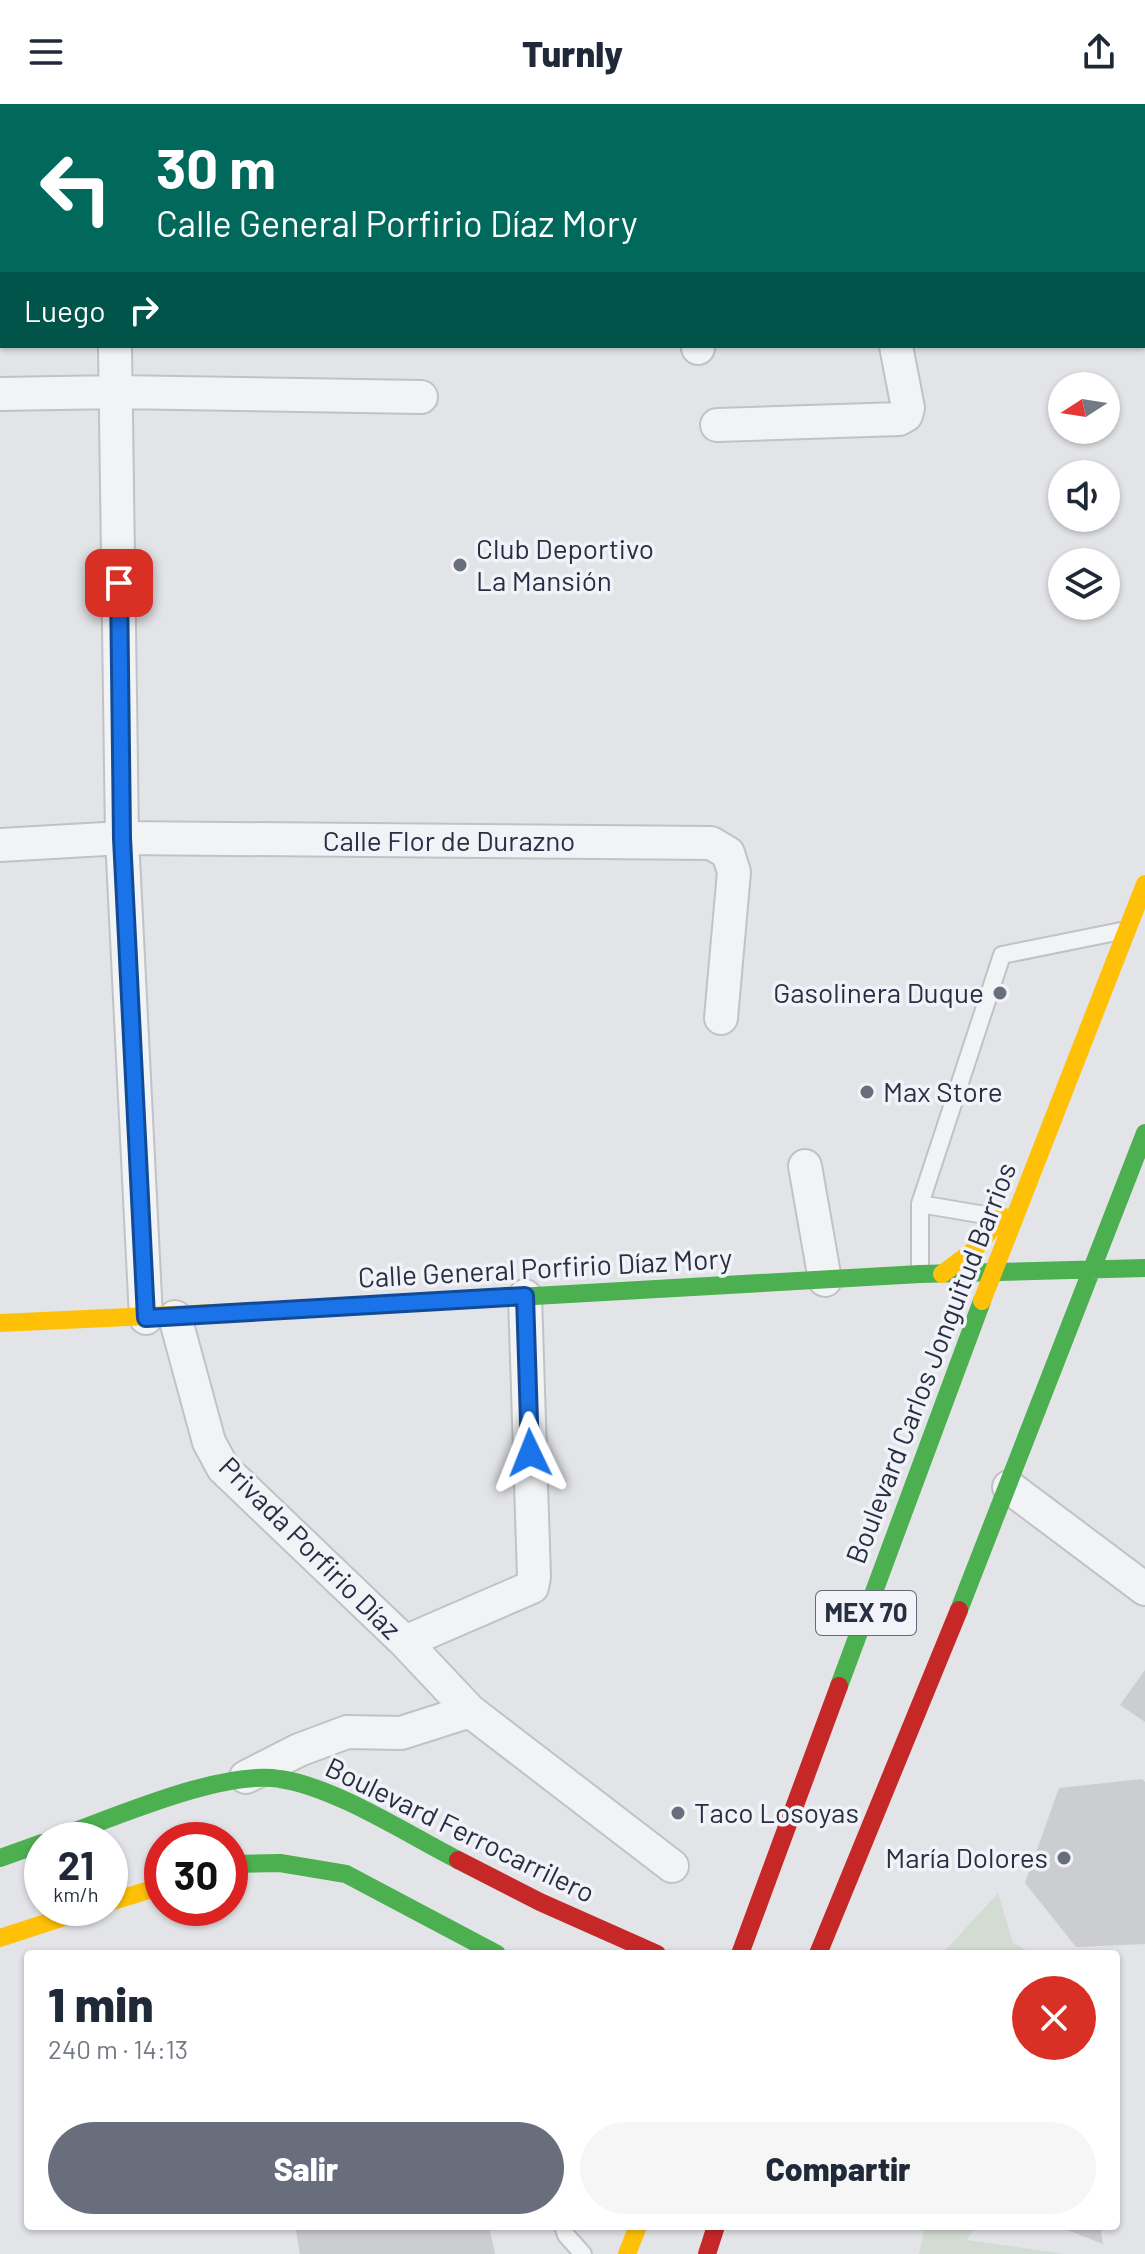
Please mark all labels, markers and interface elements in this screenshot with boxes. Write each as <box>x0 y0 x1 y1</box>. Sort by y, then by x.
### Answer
icon: menu <box>24 30 68 74</box>
icon: share <box>1077 30 1121 74</box>
text: Turnly <box>522 31 623 74</box>
text: 30 m <box>156 133 276 200</box>
icon: left <box>24 136 128 240</box>
text: Calle General Porfirio Díaz Mory <box>156 201 638 244</box>
icon: right <box>122 288 166 332</box>
text: Luego <box>24 292 106 328</box>
north arrow <box>1048 372 1120 444</box>
map controls <box>1048 372 1120 620</box>
button: sound <box>1048 460 1120 532</box>
place label: Club Deportivo La Mansión <box>476 531 654 597</box>
button: layers <box>1048 548 1120 620</box>
pin <box>85 549 153 617</box>
marker: Club Deportivo La Mansión <box>451 556 469 574</box>
icon: arrive <box>97 561 141 605</box>
street label: Calle Flor de Durazno <box>323 823 575 857</box>
place label: Gasolinera Duque <box>773 975 984 1009</box>
marker: Gasolinera Duque <box>991 984 1009 1002</box>
place label: Max Store <box>883 1074 1003 1108</box>
marker: Max Store <box>858 1083 876 1101</box>
street label: Boulevard Carlos Jonguitud Barrios <box>838 1157 1022 1568</box>
street label: Calle General Porfirio Díaz Mory <box>357 1240 733 1294</box>
position arrow <box>488 1411 572 1495</box>
street label: Privada Porfirio Díaz <box>213 1449 409 1645</box>
road number: MEX 70 <box>816 1591 916 1635</box>
street label: Boulevard Ferrocarrilero <box>320 1749 601 1909</box>
place label: Taco Losoyas <box>694 1795 859 1829</box>
marker: Taco Losoyas <box>669 1804 687 1822</box>
speed limit sign: 30 <box>144 1822 248 1926</box>
text: 21 <box>58 1840 94 1888</box>
place label: María Dolores <box>885 1840 1048 1874</box>
marker: María Dolores <box>1055 1849 1073 1867</box>
text: km/h <box>53 1882 99 1906</box>
text: 1 min <box>48 1974 154 2032</box>
button: close <box>1012 1976 1096 2060</box>
text: 240 m · 14:13 <box>48 2033 188 2064</box>
button: Salir <box>48 2122 564 2214</box>
button: Compartir <box>580 2122 1096 2214</box>

